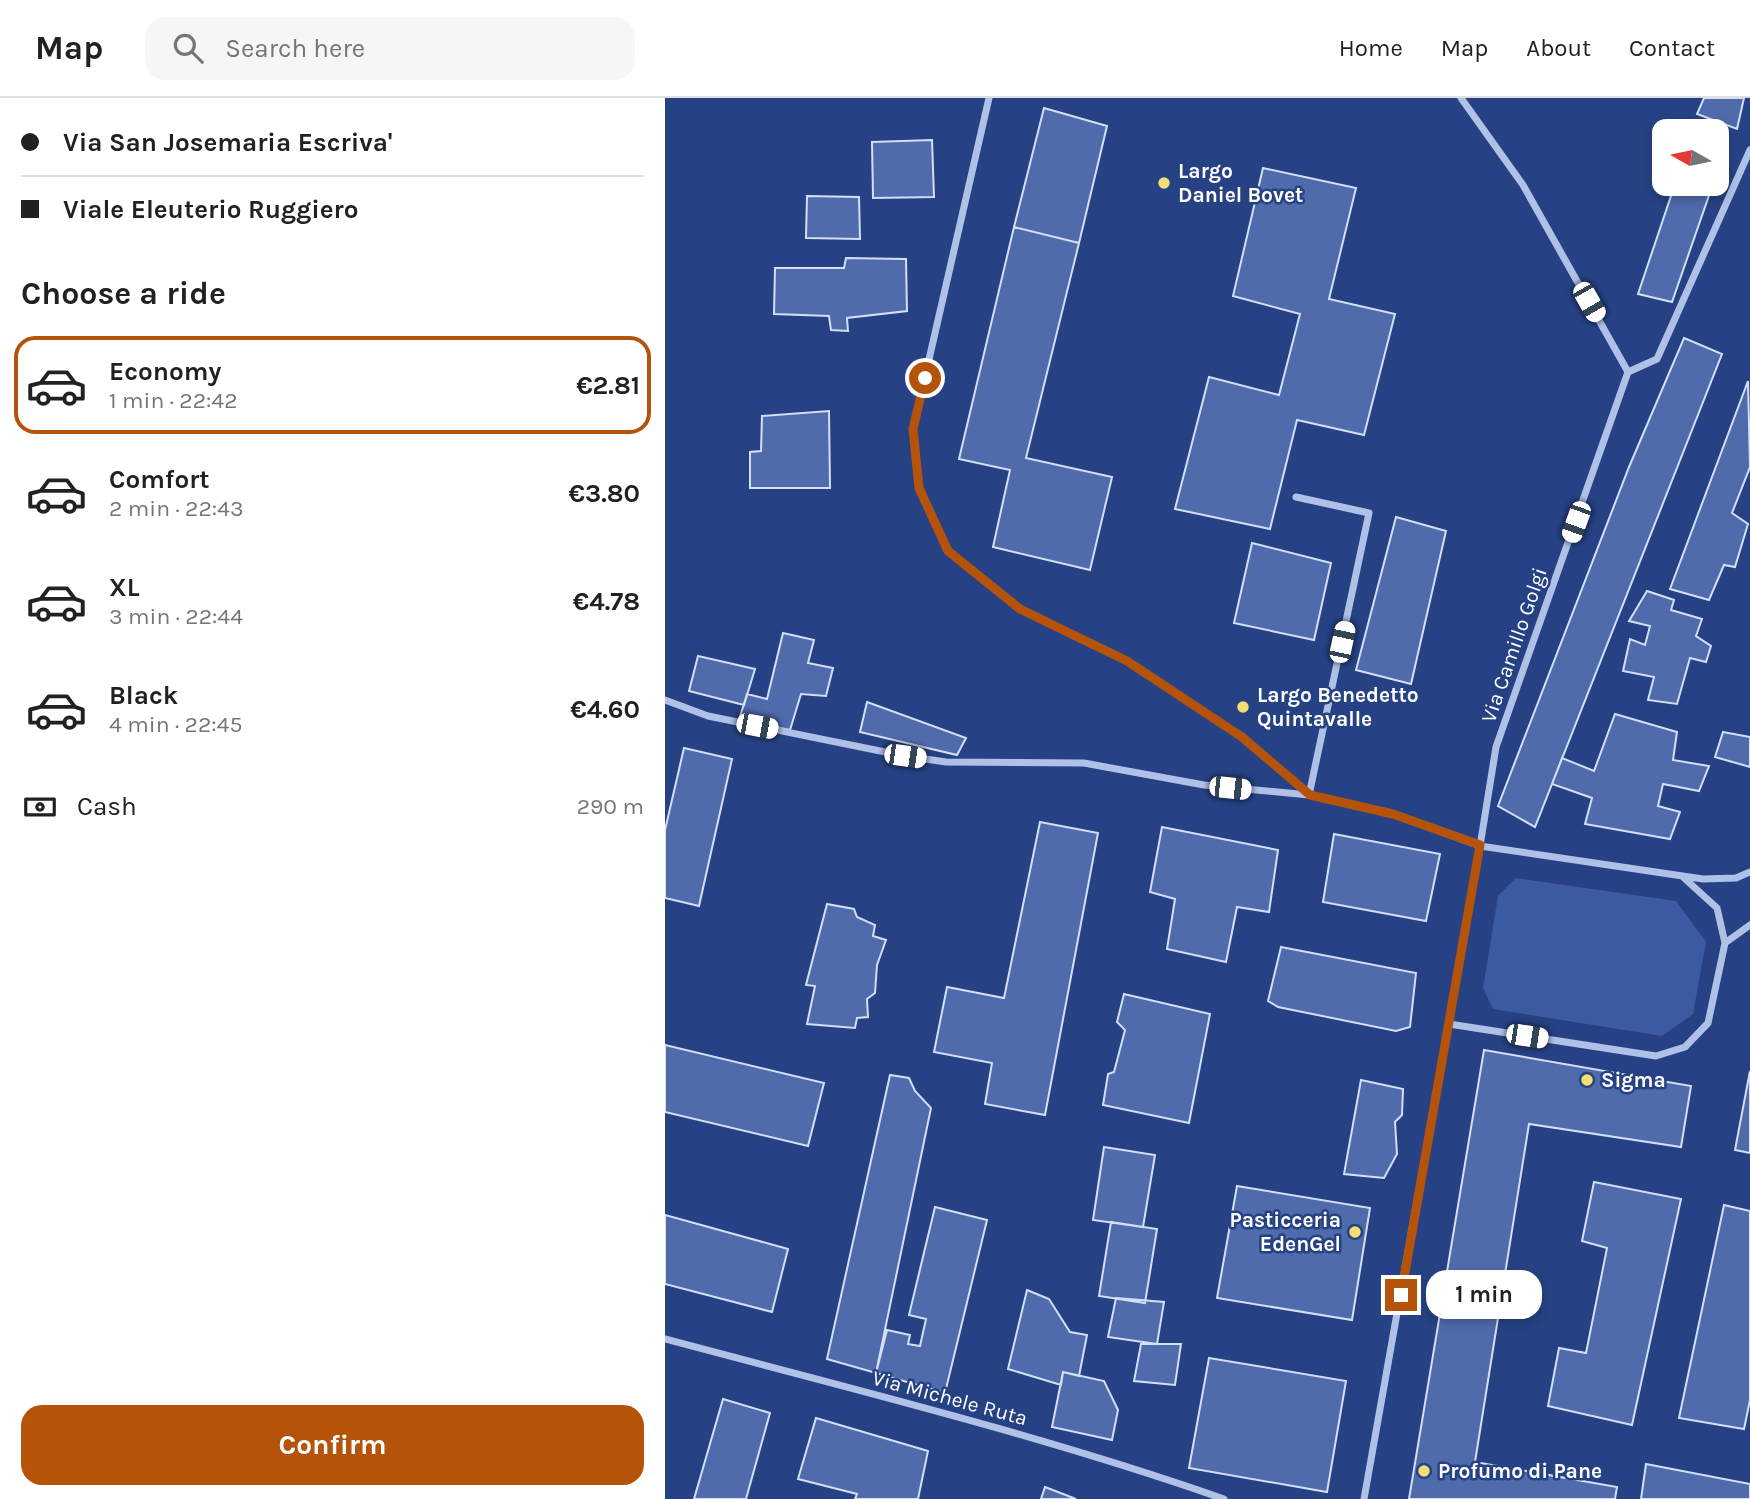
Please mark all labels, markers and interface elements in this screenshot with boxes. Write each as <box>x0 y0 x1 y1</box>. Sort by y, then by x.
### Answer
search box <box>145 17 635 80</box>
text: Map <box>35 29 103 67</box>
icon: search <box>169 29 207 67</box>
text: Search here <box>225 33 365 64</box>
text: Home <box>1339 34 1403 62</box>
text: Map <box>1441 34 1488 62</box>
text: About <box>1526 34 1591 62</box>
text: Contact <box>1629 34 1715 62</box>
north arrow <box>1652 119 1729 196</box>
map controls <box>1652 119 1729 196</box>
text: Via San Josemaria Escriva' <box>63 127 393 158</box>
place label: Largo Daniel Bovet <box>1178 159 1303 207</box>
marker: Largo Daniel Bovet <box>1156 175 1172 191</box>
text: Viale Eleuterio Ruggiero <box>63 194 359 225</box>
text: Choose a ride <box>21 275 226 312</box>
car <box>1570 279 1609 325</box>
icon: car <box>25 354 88 417</box>
text: Economy <box>109 356 221 387</box>
route start <box>909 362 941 394</box>
text: €2.81 <box>576 370 640 401</box>
text: 1 min · 22:42 <box>109 387 237 414</box>
icon: car <box>25 462 88 525</box>
text: Comfort <box>109 464 210 495</box>
text: €3.80 <box>569 478 640 509</box>
text: 2 min · 22:43 <box>109 495 243 522</box>
car <box>1559 499 1594 545</box>
street label: Via Camillo Golgi <box>1476 564 1552 726</box>
icon: car <box>25 570 88 633</box>
text: XL <box>109 572 140 603</box>
text: €4.78 <box>573 586 640 617</box>
text: 3 min · 22:44 <box>109 603 243 630</box>
car <box>1328 619 1357 665</box>
icon: car <box>25 678 88 741</box>
text: Black <box>109 680 178 711</box>
place label: Largo Benedetto Quintavalle <box>1257 683 1419 731</box>
text: €4.60 <box>570 694 640 725</box>
marker: Largo Benedetto Quintavalle <box>1235 699 1251 715</box>
text: 4 min · 22:45 <box>109 711 242 738</box>
car <box>735 712 780 740</box>
car <box>883 743 928 769</box>
car <box>1209 775 1252 801</box>
icon: cash <box>21 788 59 826</box>
text: Cash <box>77 791 137 822</box>
text: 290 m <box>577 793 644 820</box>
car <box>1505 1022 1550 1050</box>
place label: Sigma <box>1601 1068 1666 1092</box>
marker: Sigma <box>1579 1072 1595 1088</box>
place label: Pasticceria EdenGel <box>1229 1208 1341 1256</box>
marker: Pasticceria EdenGel <box>1347 1224 1363 1240</box>
callout: 1 min <box>1425 1270 1541 1320</box>
route end <box>1385 1279 1417 1311</box>
text: 1 min <box>1455 1281 1513 1308</box>
street label: Via Michele Ruta <box>870 1366 1030 1430</box>
button: Confirm <box>21 1405 644 1485</box>
place label: Profumo di Pane <box>1438 1459 1602 1483</box>
marker: Profumo di Pane <box>1416 1463 1432 1479</box>

